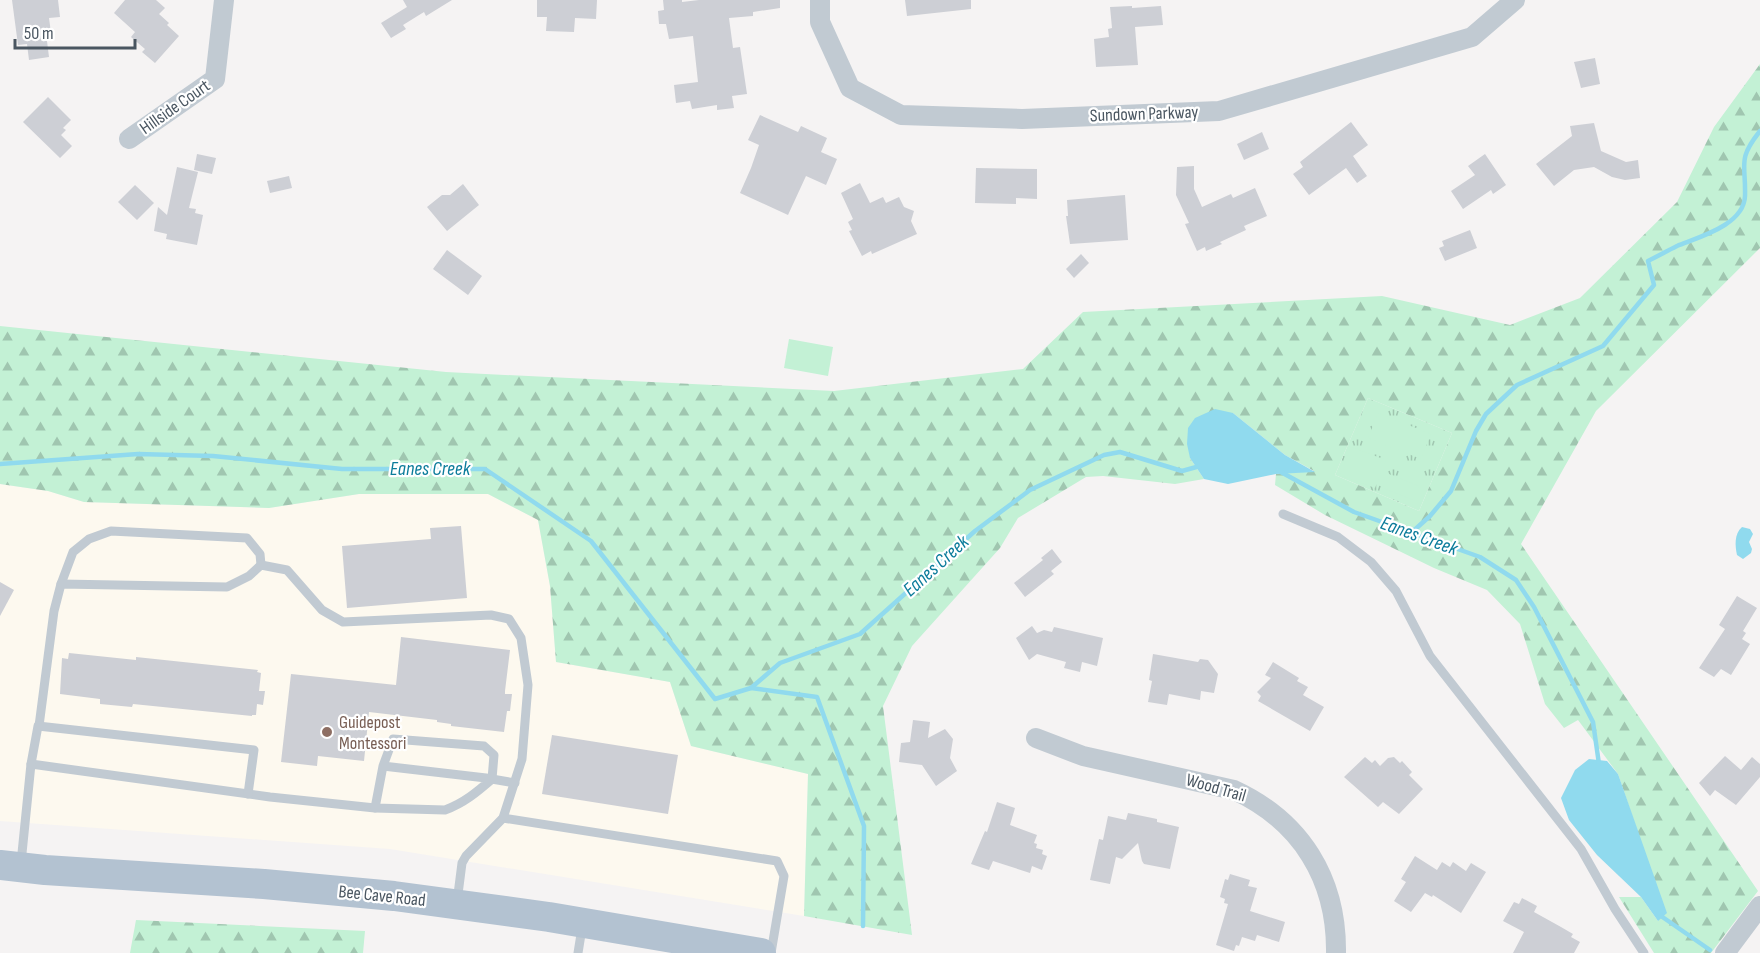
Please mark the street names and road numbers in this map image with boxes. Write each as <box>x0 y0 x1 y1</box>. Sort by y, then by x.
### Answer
street label: Hillside Court <box>136 75 215 139</box>
street label: Sundown Parkway <box>1089 102 1199 126</box>
street label: Wood Trail <box>1184 769 1248 807</box>
street label: Bee Cave Road <box>337 881 427 911</box>

